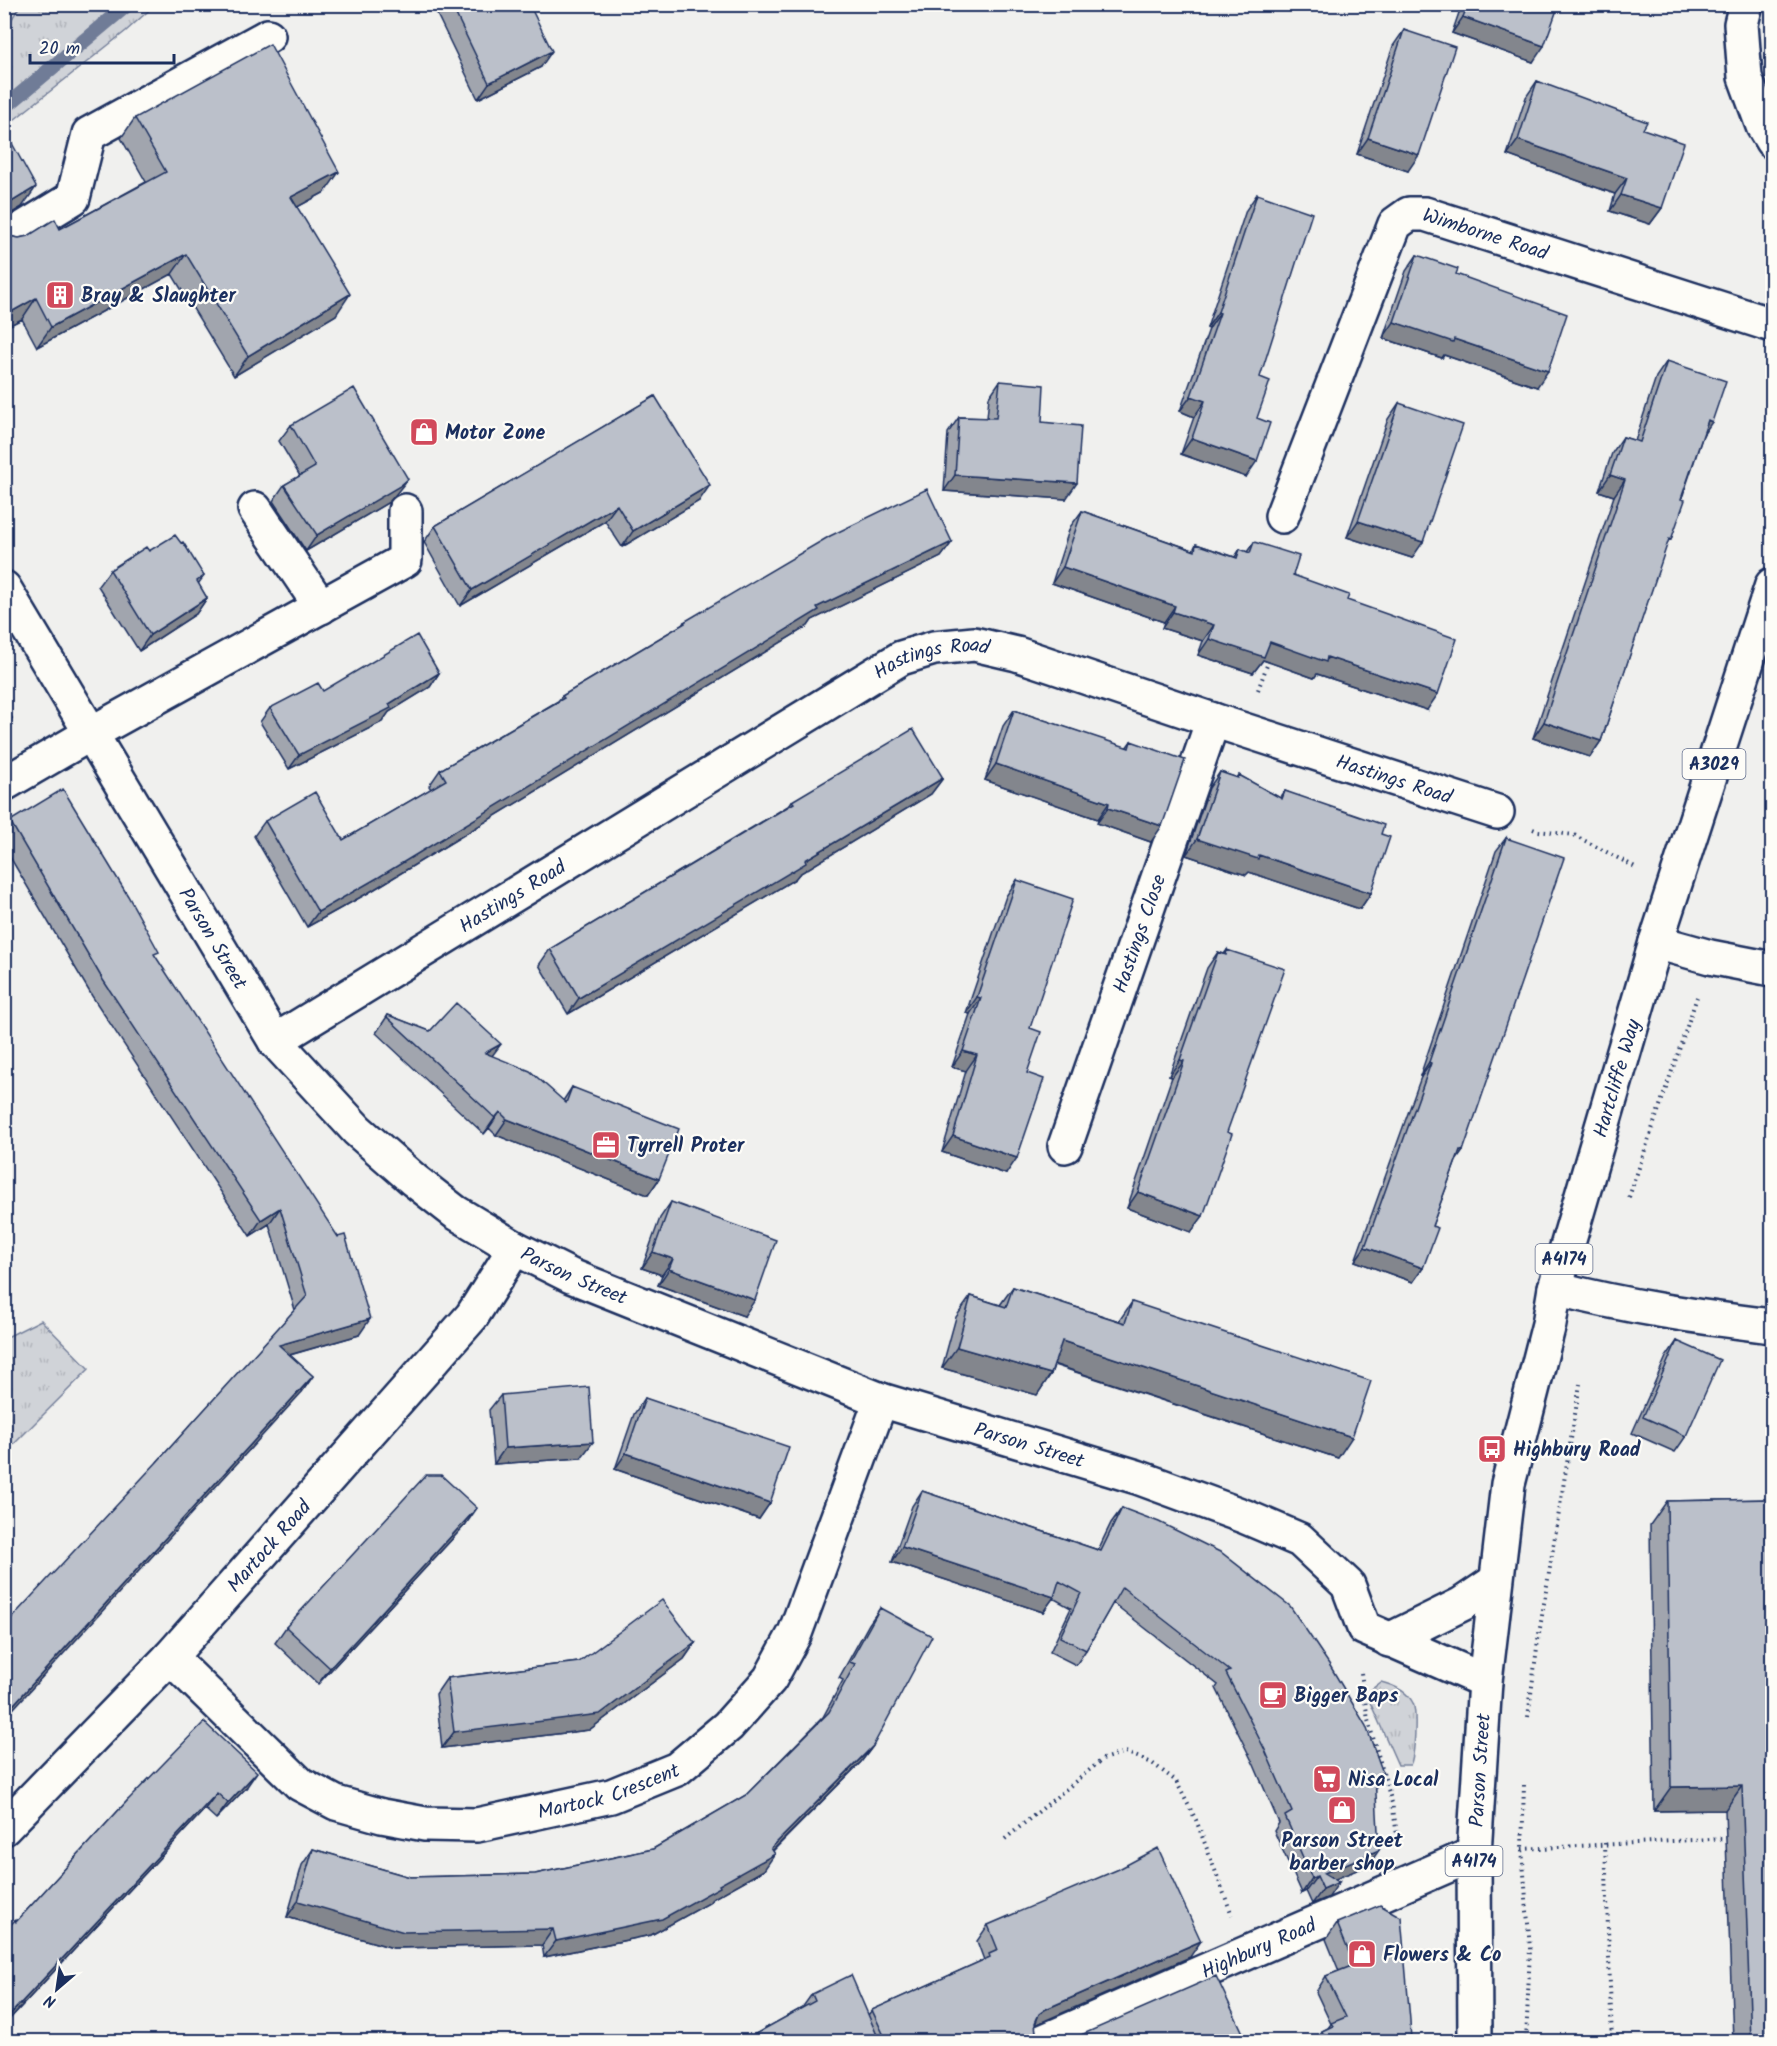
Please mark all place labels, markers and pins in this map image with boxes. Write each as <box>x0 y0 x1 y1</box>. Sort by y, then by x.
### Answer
building icon: Bray & Slaughter <box>44 279 76 311</box>
place label: Bray & Slaughter <box>81 281 236 313</box>
shop icon: Motor Zone <box>408 416 440 448</box>
place label: Motor Zone <box>445 418 545 450</box>
office icon: Tyrrell Proter <box>590 1129 622 1161</box>
place label: Tyrrell Proter <box>627 1131 745 1163</box>
bus stop icon: Highbury Road <box>1476 1433 1508 1465</box>
place label: Highbury Road <box>1513 1435 1642 1467</box>
cafe icon: Bigger Baps <box>1257 1679 1289 1711</box>
place label: Bigger Baps <box>1294 1681 1399 1713</box>
supermarket icon: Nisa Local <box>1311 1763 1343 1795</box>
place label: Nisa Local <box>1348 1765 1439 1797</box>
shop icon: Parson Street barber shop <box>1326 1794 1358 1826</box>
place label: Parson Street barber shop <box>1281 1826 1404 1881</box>
shop icon: Flowers & Co <box>1346 1938 1378 1970</box>
place label: Flowers & Co <box>1383 1940 1501 1972</box>

